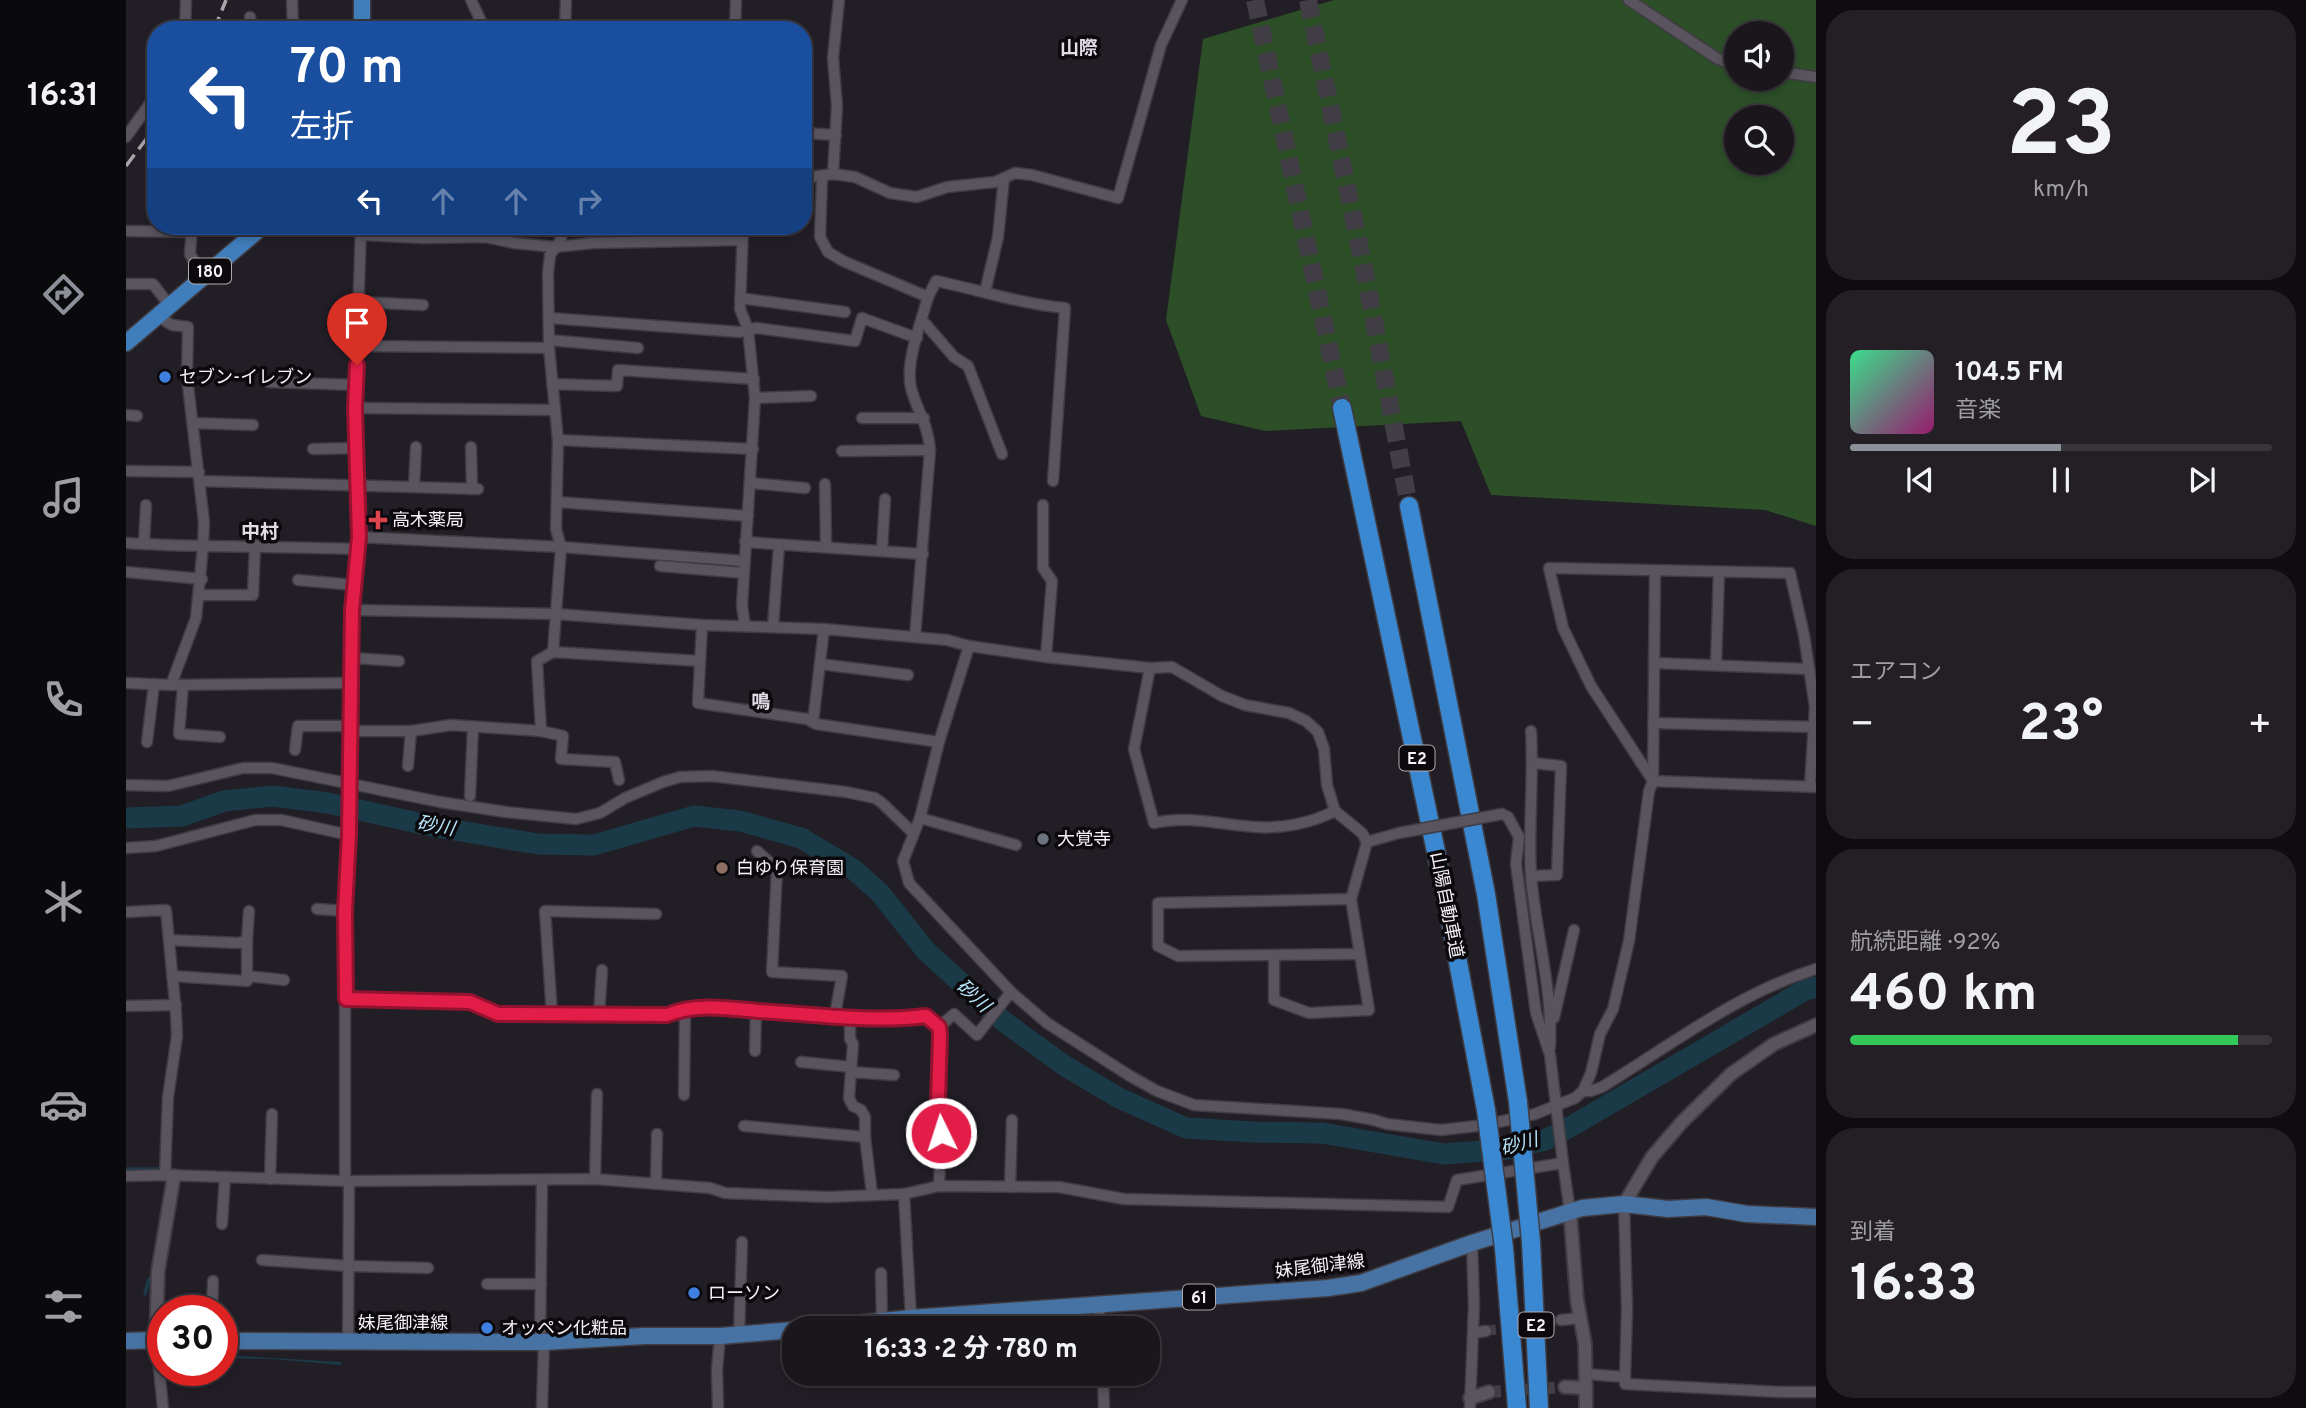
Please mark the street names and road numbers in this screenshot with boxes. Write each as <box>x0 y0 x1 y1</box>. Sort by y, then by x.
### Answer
road number: 180 <box>189 258 231 284</box>
road number: E2 <box>1400 746 1434 771</box>
street label: 山陽自動車道 <box>1424 850 1467 960</box>
street label: 妹尾御津線 <box>1274 1251 1366 1284</box>
road number: 61 <box>1183 1284 1215 1310</box>
road number: E2 <box>1518 1312 1554 1338</box>
street label: 妹尾御津線 <box>358 1313 448 1336</box>

